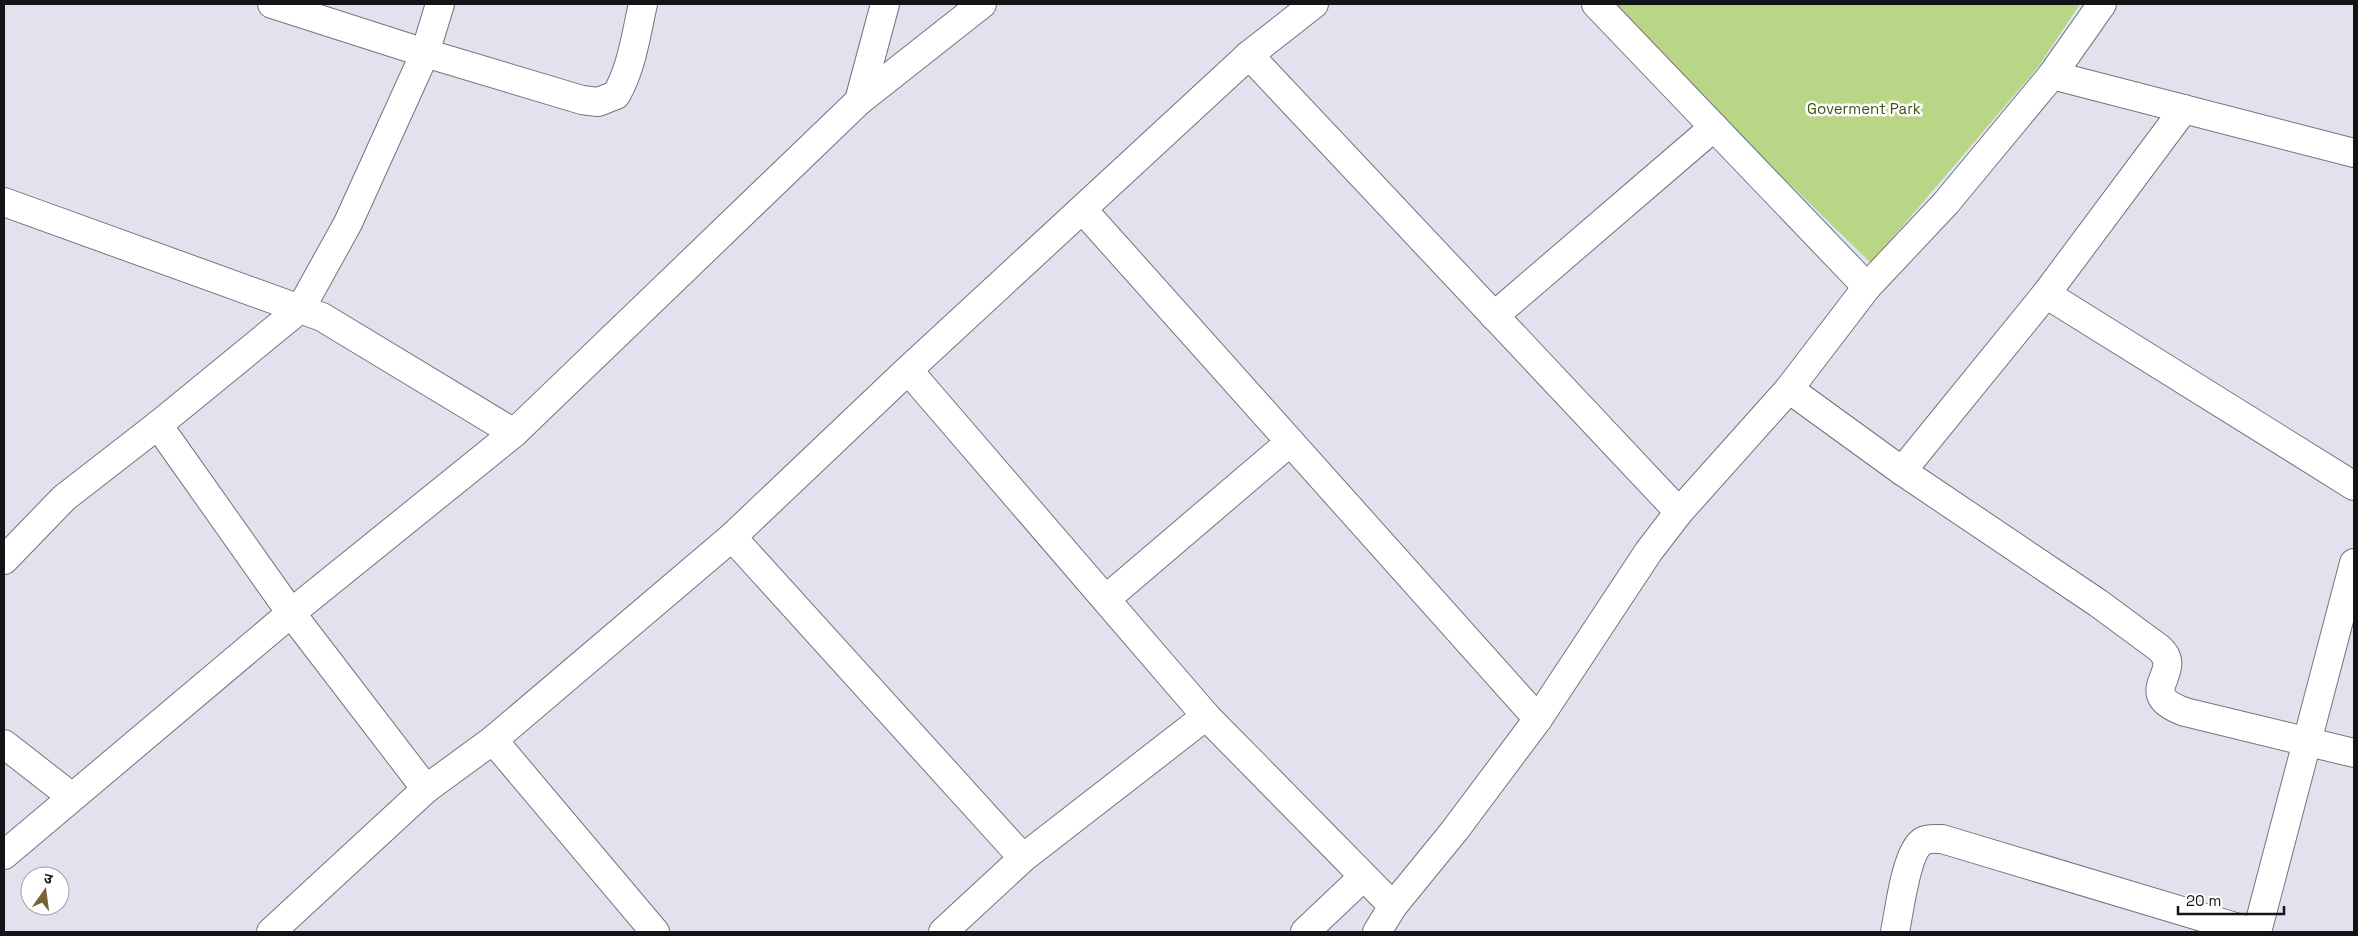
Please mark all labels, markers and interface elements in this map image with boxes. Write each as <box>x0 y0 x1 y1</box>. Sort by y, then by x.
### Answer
park label: Goverment Park <box>1807 99 1921 118</box>
north arrow <box>20 866 70 916</box>
text: उ <box>42 869 55 888</box>
scale bar <box>2178 884 2284 916</box>
text: 20 m <box>2186 891 2221 910</box>

